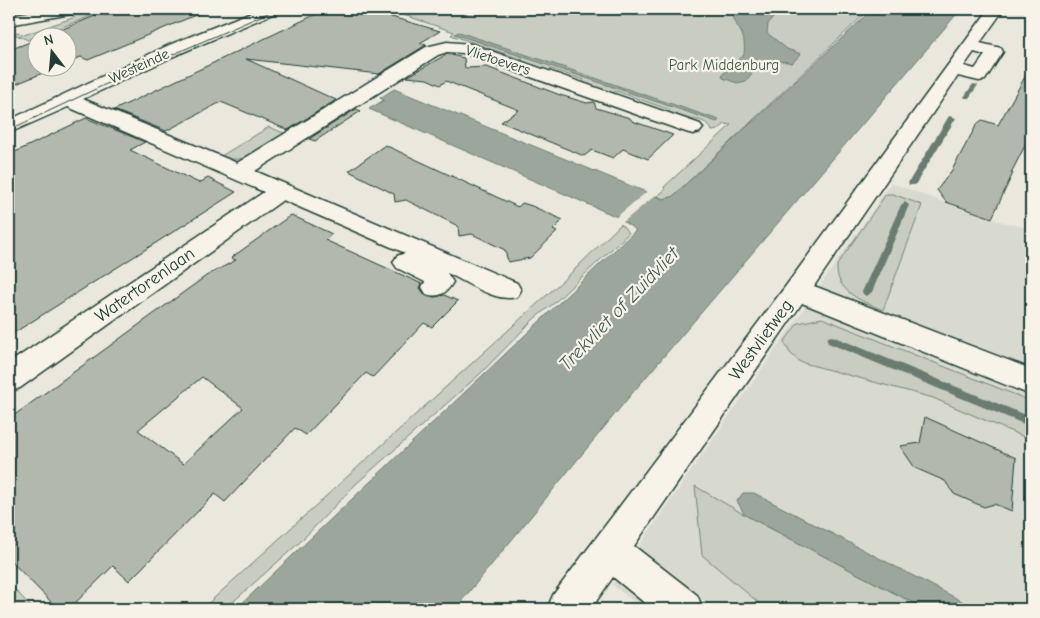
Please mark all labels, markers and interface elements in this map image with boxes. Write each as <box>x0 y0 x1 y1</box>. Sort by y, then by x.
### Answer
north arrow <box>28 28 78 78</box>
text: N <box>42 31 55 49</box>
street label: Vlietoevers <box>463 41 533 79</box>
street label: Westeinde <box>106 44 172 88</box>
park label: Park Middenburg <box>669 56 779 74</box>
water label: Trekvliet of Zuidvliet <box>554 241 685 375</box>
street label: Watertorenlaan <box>91 243 199 327</box>
street label: Westvlietweg <box>725 295 797 385</box>

